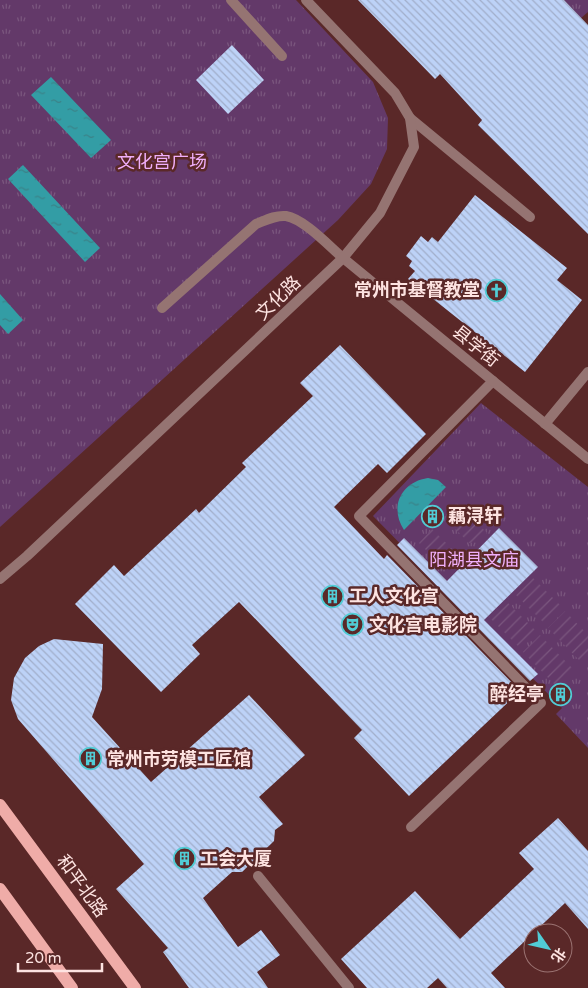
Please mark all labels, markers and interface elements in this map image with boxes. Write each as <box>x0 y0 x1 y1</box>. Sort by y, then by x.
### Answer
park label: 文化宫广场 <box>117 151 207 173</box>
street label: 文化路 <box>251 271 305 325</box>
church icon: 常州市基督教堂 <box>484 278 508 302</box>
place label: 常州市基督教堂 <box>354 279 480 301</box>
street label: 县学街 <box>448 320 504 372</box>
building icon: 藕浔轩 <box>420 504 444 528</box>
place label: 藕浔轩 <box>448 505 502 527</box>
park label: 阳湖县文庙 <box>429 549 519 571</box>
building icon: 工人文化宫 <box>321 584 345 608</box>
place label: 工人文化宫 <box>349 585 439 607</box>
theatre icon: 文化宫电影院 <box>341 613 365 637</box>
place label: 文化宫电影院 <box>369 614 477 636</box>
building icon: 醉经亭 <box>548 682 572 706</box>
place label: 醉经亭 <box>490 683 544 705</box>
building icon: 常州市劳模工匠馆 <box>79 747 103 771</box>
place label: 常州市劳模工匠馆 <box>107 748 251 770</box>
building icon: 工会大厦 <box>172 847 196 871</box>
place label: 工会大厦 <box>200 848 272 870</box>
street label: 和平北路 <box>52 850 112 922</box>
north arrow <box>523 923 573 973</box>
scale bar <box>18 940 101 972</box>
text: 北 <box>547 944 569 966</box>
text: 20 m <box>25 949 62 967</box>

